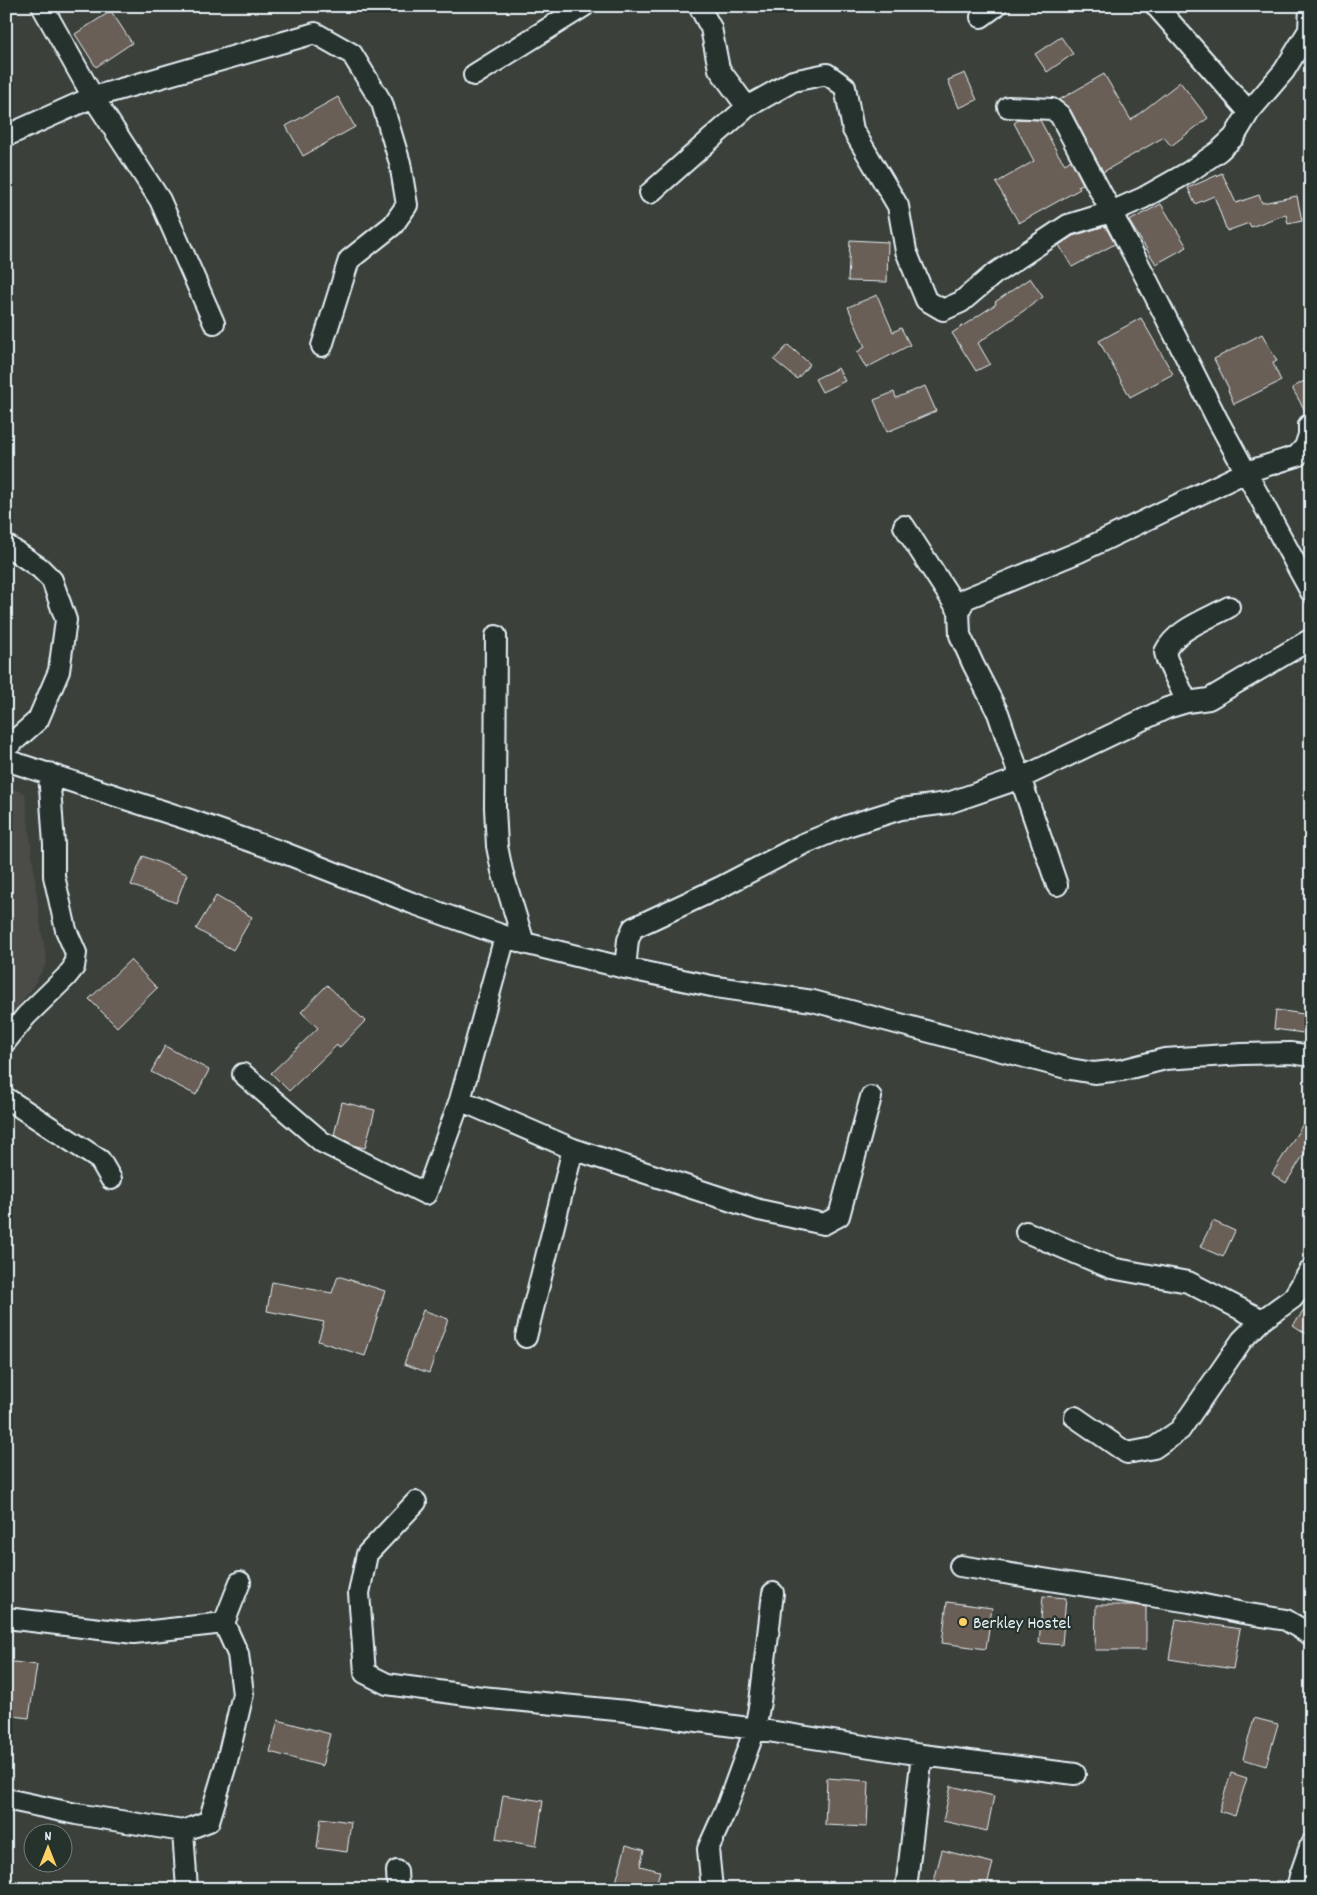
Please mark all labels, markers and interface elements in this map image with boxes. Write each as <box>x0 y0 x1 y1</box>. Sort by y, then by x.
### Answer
place label: Berkley Hostel <box>973 1612 1071 1637</box>
marker: Berkley Hostel <box>957 1616 969 1628</box>
north arrow <box>22 1822 72 1872</box>
text: N <box>45 1827 52 1847</box>

